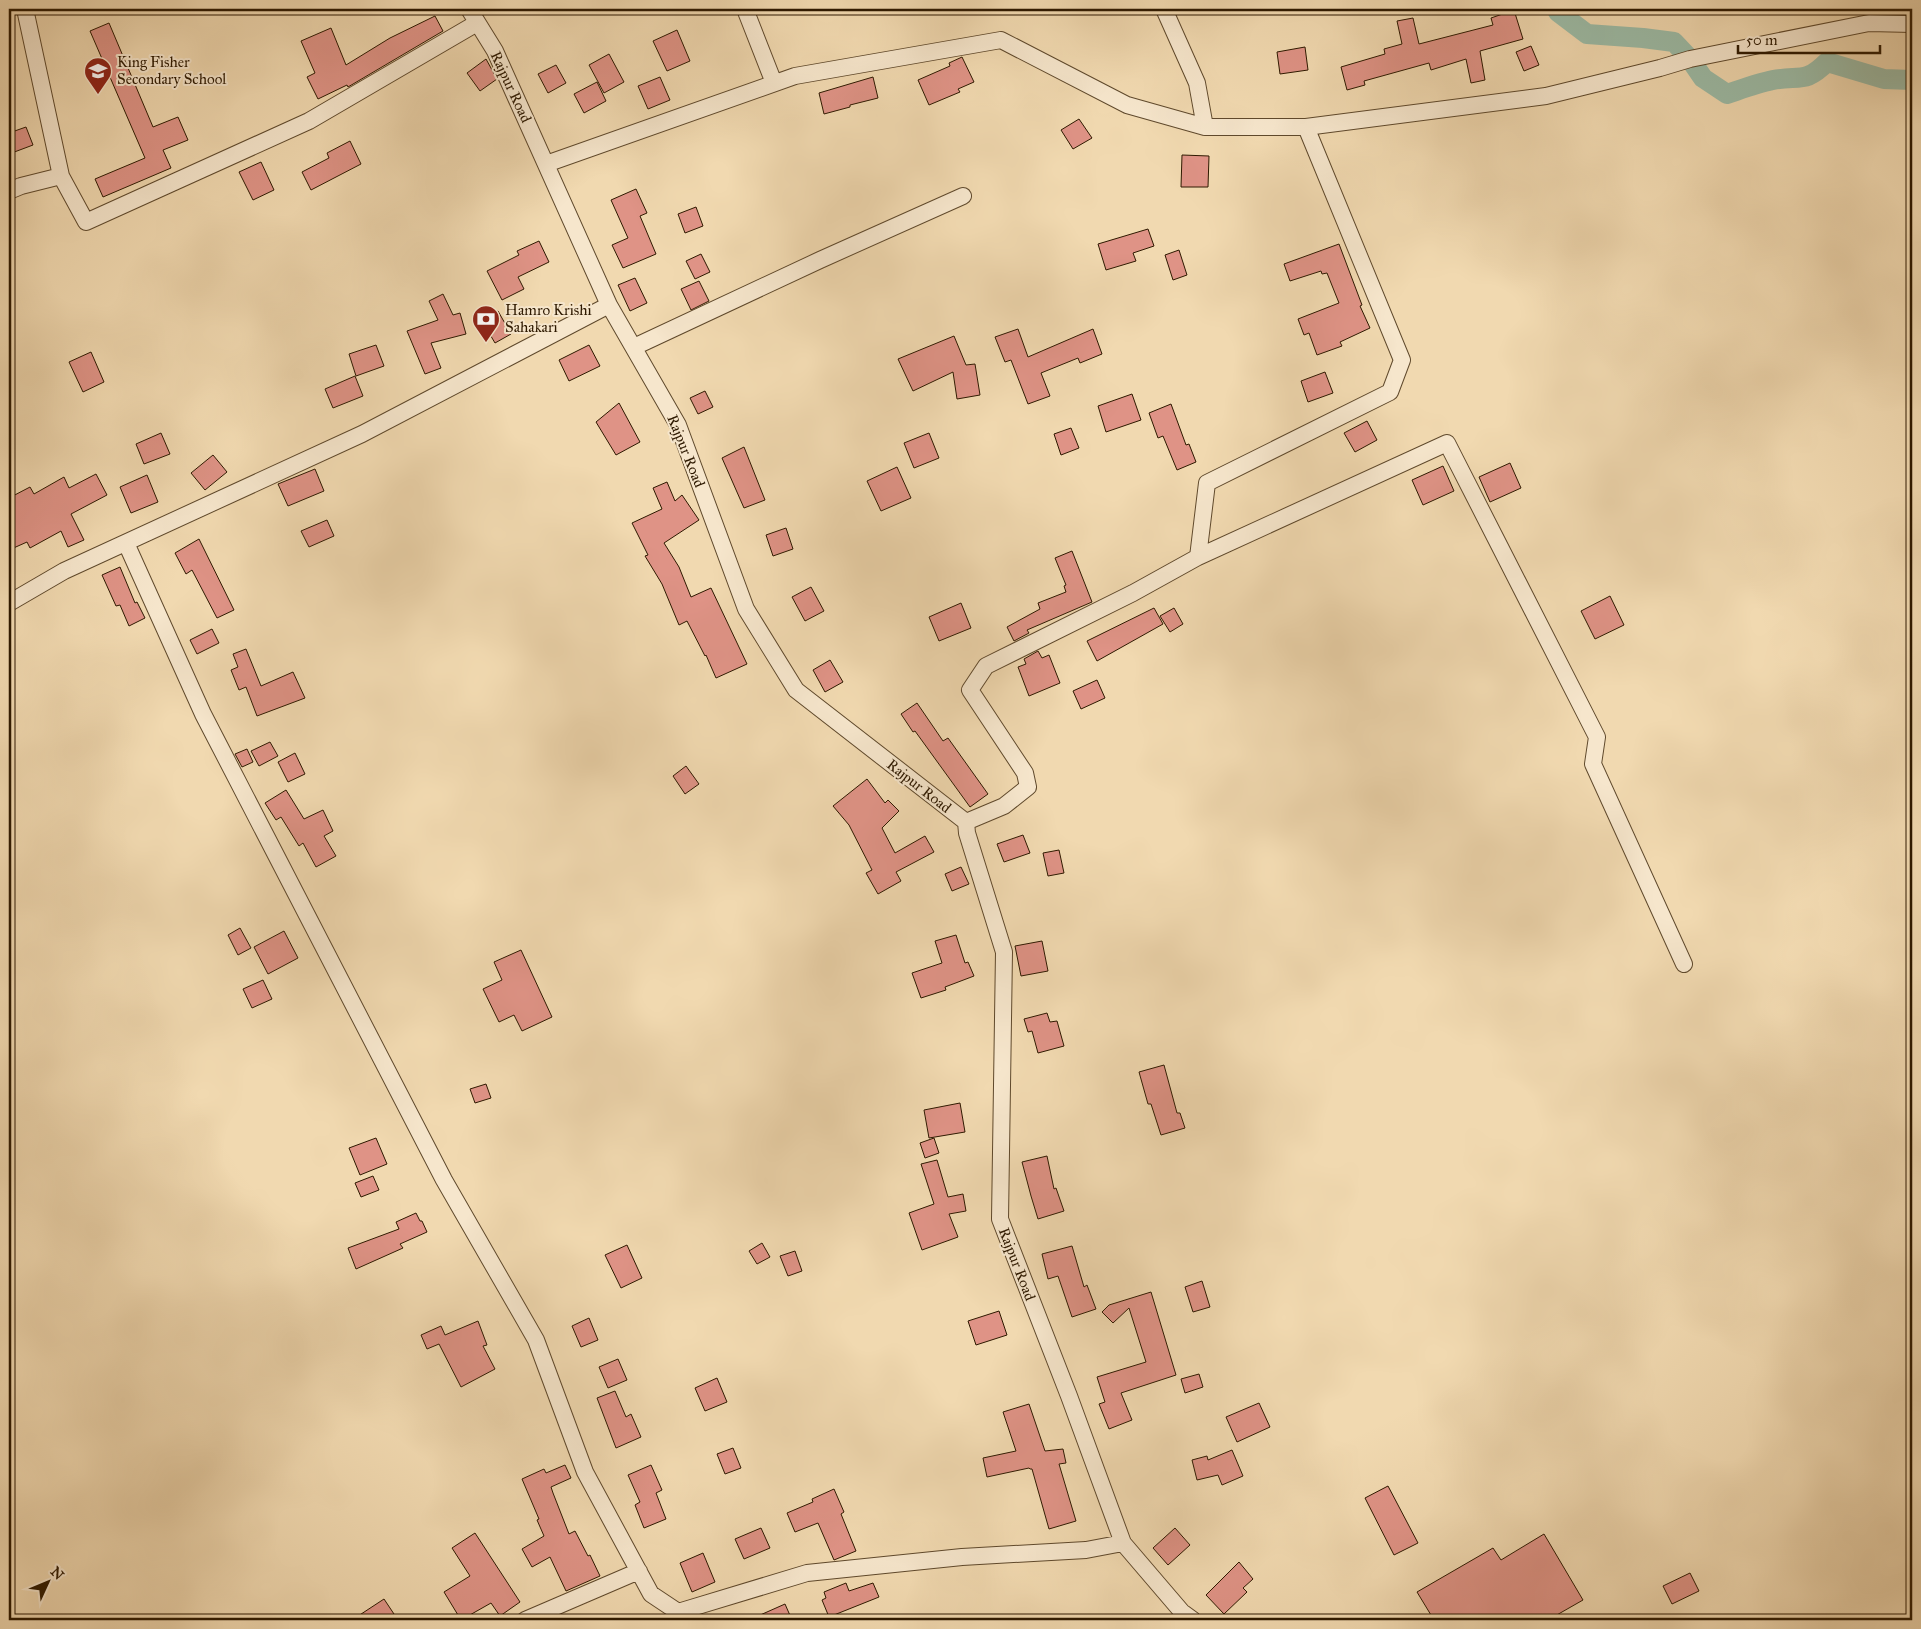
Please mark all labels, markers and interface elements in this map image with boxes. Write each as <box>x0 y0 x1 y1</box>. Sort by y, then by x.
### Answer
scale bar <box>1738 22 1881 54</box>
text: 50 m <box>1746 31 1778 49</box>
street label: Rajpur Road <box>487 48 536 126</box>
place label: King Fisher Secondary School <box>117 53 227 88</box>
school or university icon: King Fisher Secondary School <box>83 56 113 95</box>
place label: Hamro Krishi Sahakari <box>505 301 592 336</box>
bank icon: Hamro Krishi Sahakari <box>471 304 501 343</box>
street label: Rajpur Road <box>663 412 709 490</box>
street label: Rajpur Road <box>883 755 955 817</box>
street label: Rajpur Road <box>995 1225 1039 1304</box>
north arrow <box>22 1556 72 1606</box>
text: N <box>47 1563 67 1584</box>

